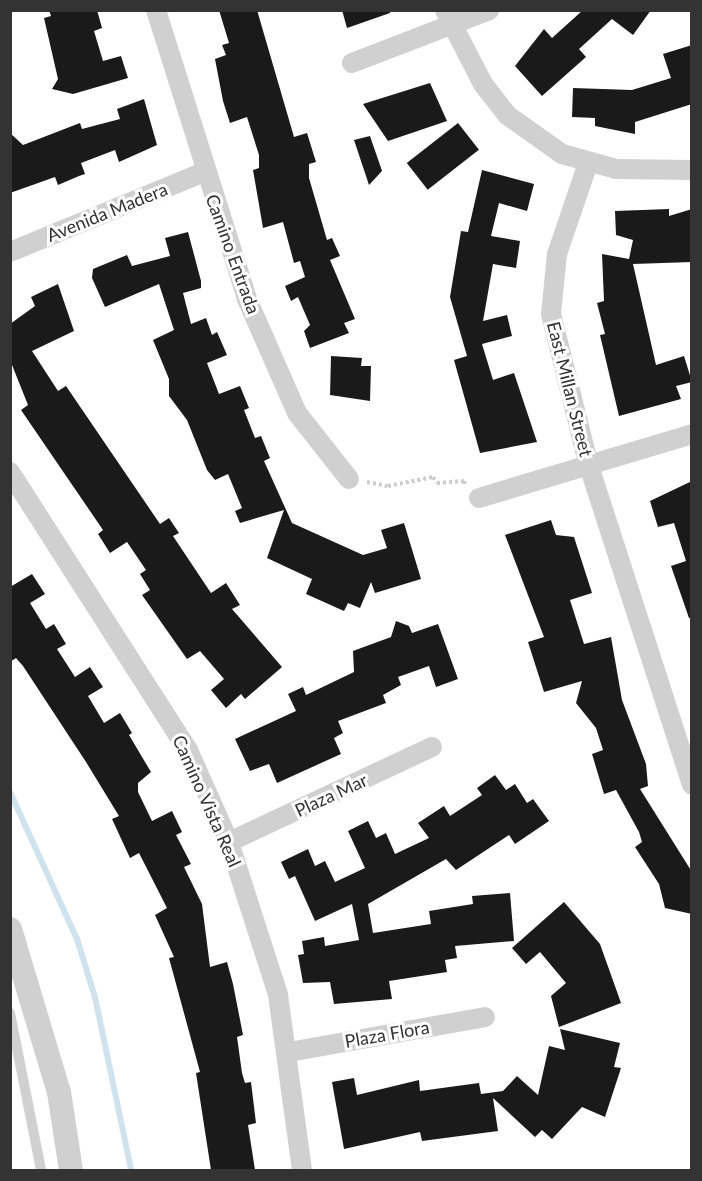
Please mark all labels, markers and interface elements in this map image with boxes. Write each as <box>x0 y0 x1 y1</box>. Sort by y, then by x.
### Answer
street label: Avenida Madera <box>43 178 171 246</box>
street label: Camino Entrada <box>201 191 265 317</box>
street label: East Millan Street <box>543 319 597 459</box>
street label: Camino Vista Real <box>168 731 246 871</box>
street label: Plaza Mar <box>291 769 371 821</box>
street label: Plaza Flora <box>343 1016 431 1052</box>

